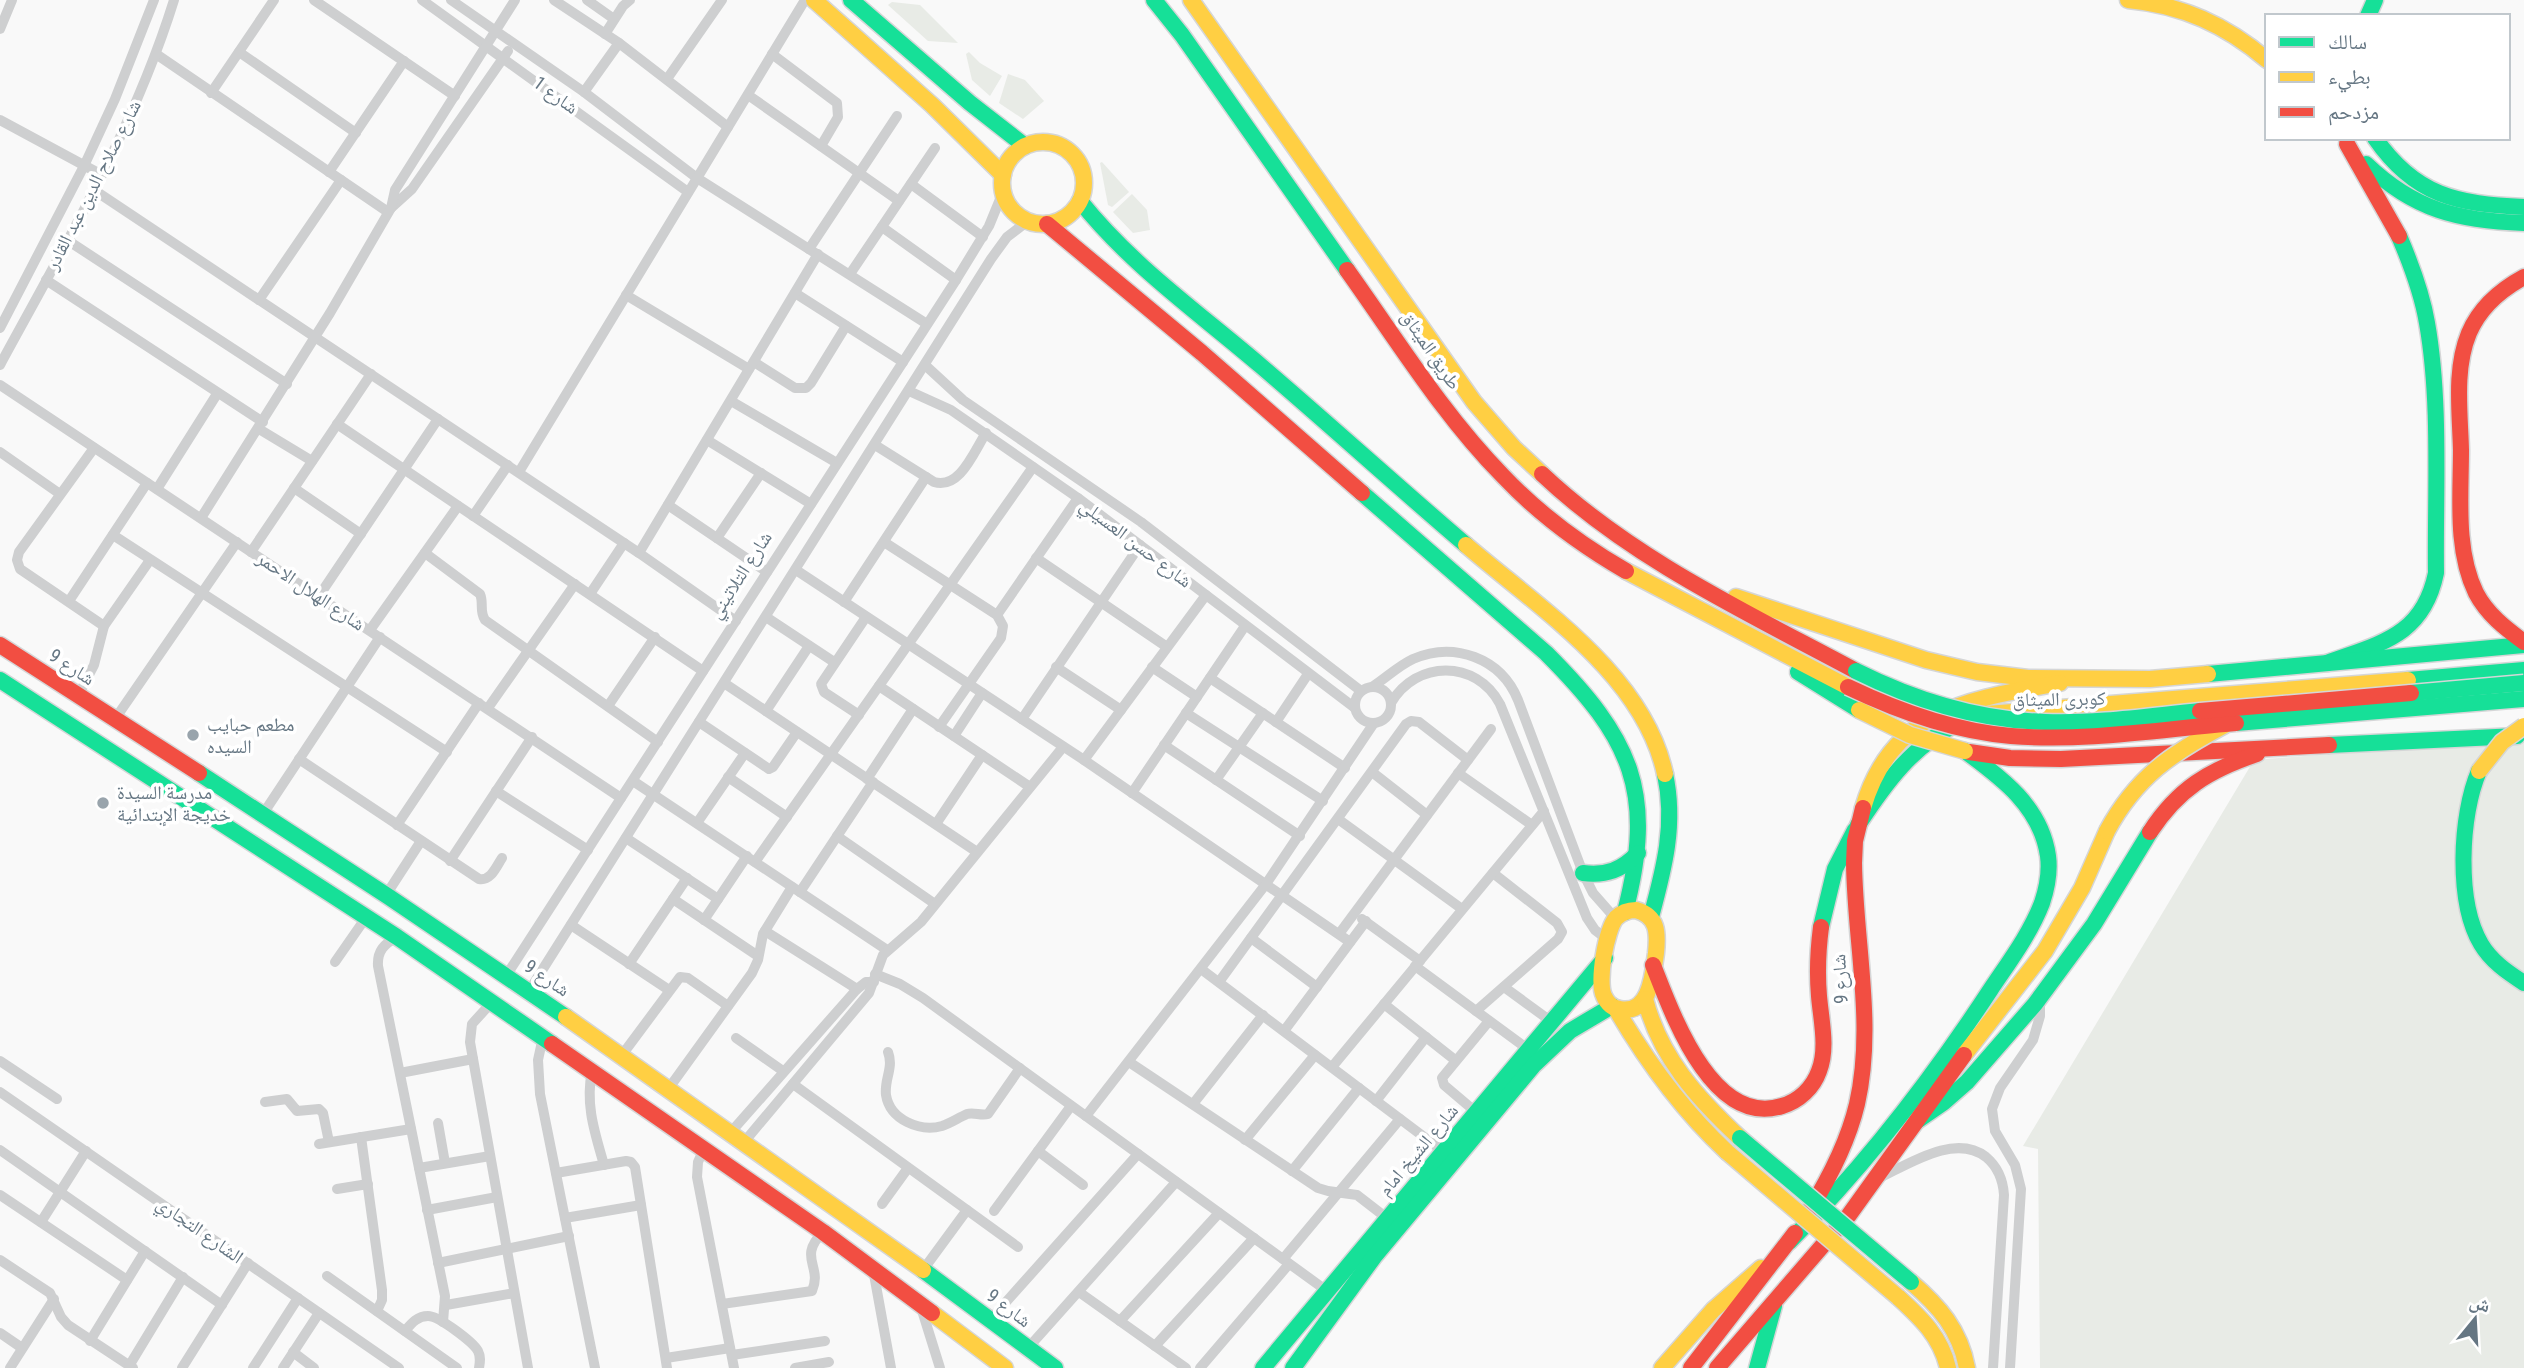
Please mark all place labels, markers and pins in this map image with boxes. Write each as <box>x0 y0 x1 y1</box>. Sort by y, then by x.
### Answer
place label: مطعم حبايب السيده <box>207 713 294 758</box>
marker: مطعم حبايب السيده <box>185 727 201 743</box>
place label: مدرسة السيدة خديجة الإبتدائية <box>117 781 231 827</box>
marker: مدرسة السيدة خديجة الإبتدائية <box>95 795 111 811</box>

